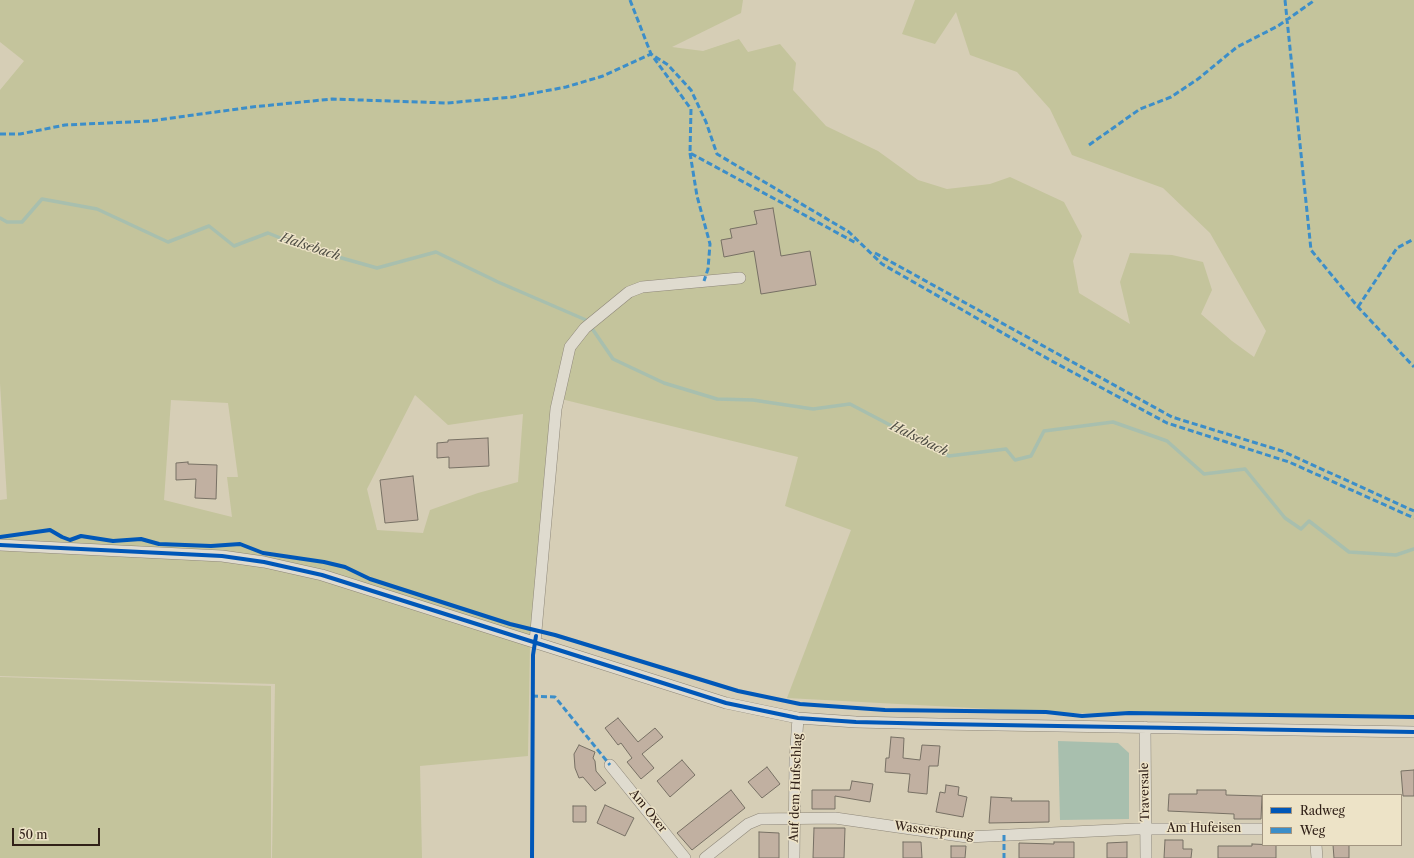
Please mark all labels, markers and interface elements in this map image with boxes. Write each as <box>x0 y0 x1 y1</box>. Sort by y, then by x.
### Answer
water label: Halsebach <box>278 230 342 264</box>
water label: Halsebach <box>888 418 950 460</box>
street label: Auf dem Hufschlag <box>787 733 805 843</box>
street label: Traversale <box>1137 762 1153 822</box>
street label: Am Oxer <box>626 786 670 836</box>
legend <box>1262 794 1402 846</box>
text: Radweg <box>1300 803 1345 818</box>
street label: Wassersprung <box>894 819 974 843</box>
scale bar <box>14 820 102 846</box>
street label: Am Hufeisen <box>1167 822 1241 836</box>
text: Weg <box>1300 823 1325 838</box>
text: 50 m <box>19 827 48 842</box>

